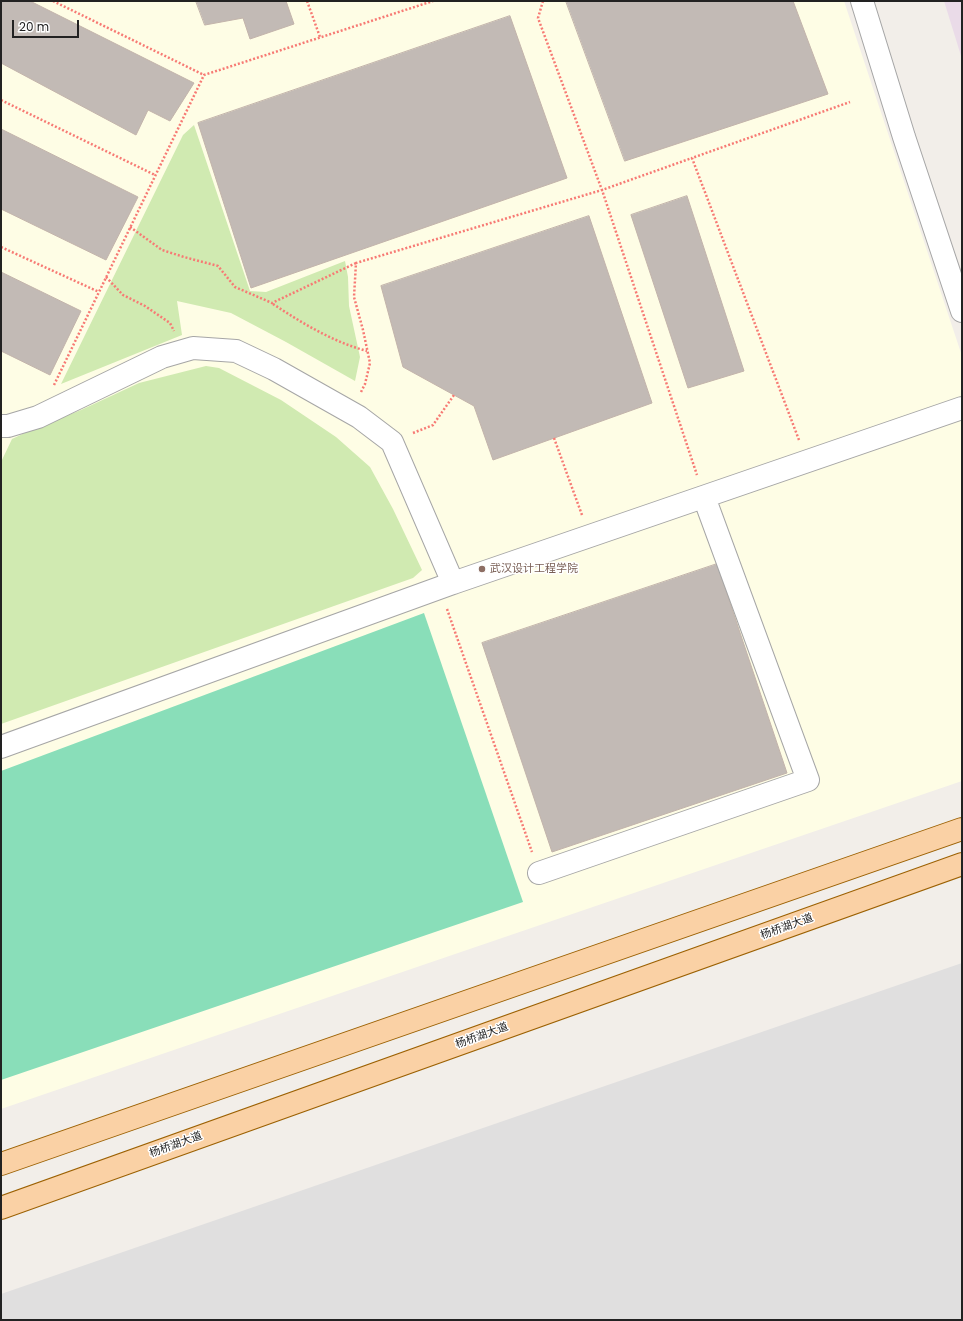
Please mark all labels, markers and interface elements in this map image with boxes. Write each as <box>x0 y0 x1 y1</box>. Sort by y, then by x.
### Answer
scale bar <box>14 12 81 38</box>
text: 20 m <box>19 18 49 35</box>
place label: 武汉设计工程学院 <box>490 562 578 576</box>
marker: 武汉设计工程学院 <box>477 564 487 574</box>
street label: 杨桥湖大道 <box>759 911 815 943</box>
street label: 杨桥湖大道 <box>454 1020 510 1052</box>
street label: 杨桥湖大道 <box>148 1129 204 1161</box>

